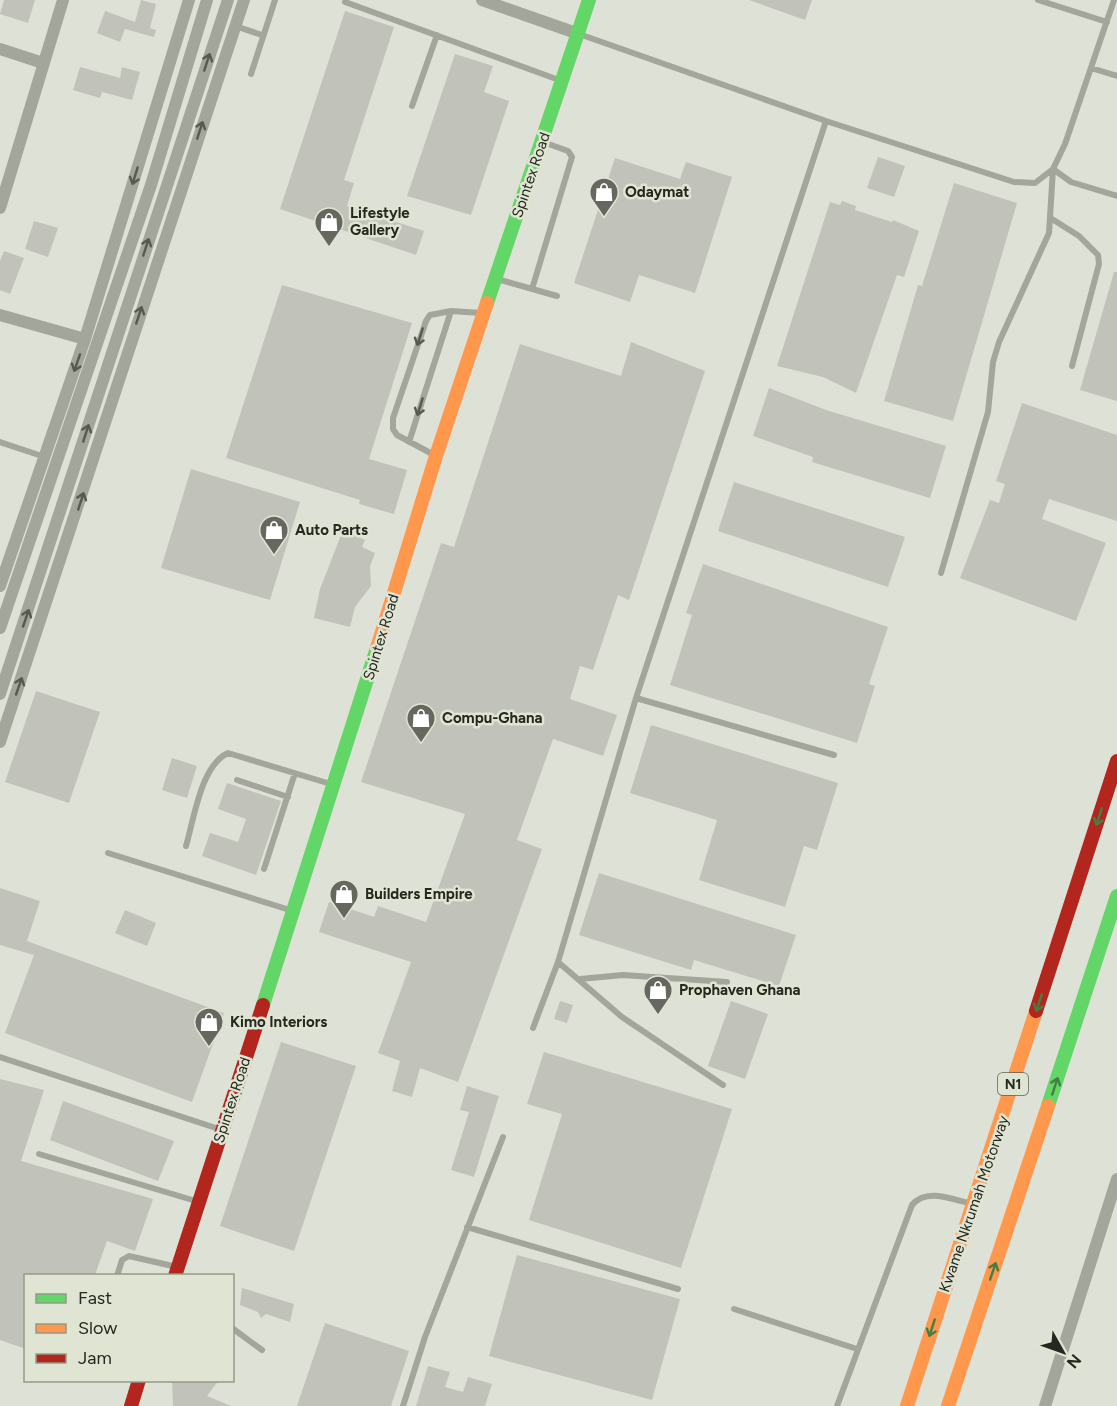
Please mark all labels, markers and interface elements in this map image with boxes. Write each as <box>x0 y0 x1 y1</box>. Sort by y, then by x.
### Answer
one-way arrow <box>203 53 214 72</box>
one-way arrow <box>196 121 207 140</box>
street label: Spintex Road <box>508 130 554 220</box>
one-way arrow <box>129 166 140 185</box>
shop icon: Odaymat <box>588 176 620 218</box>
place label: Odaymat <box>625 183 689 201</box>
place label: Lifestyle Gallery <box>350 204 410 239</box>
shop icon: Lifestyle Gallery <box>313 206 345 248</box>
one-way arrow <box>141 238 152 257</box>
one-way arrow <box>135 306 146 325</box>
one-way arrow <box>414 327 425 346</box>
one-way arrow <box>71 353 82 371</box>
one-way arrow <box>414 397 425 416</box>
one-way arrow <box>81 424 92 443</box>
one-way arrow <box>76 492 87 511</box>
shop icon: Auto Parts <box>258 514 290 556</box>
place label: Auto Parts <box>295 521 368 539</box>
street label: Spintex Road <box>359 592 403 682</box>
one-way arrow <box>21 609 32 628</box>
one-way arrow <box>14 677 25 696</box>
shop icon: Compu-Ghana <box>405 702 437 744</box>
place label: Compu-Ghana <box>442 709 543 727</box>
one-way arrow <box>1093 807 1104 826</box>
shop icon: Builders Empire <box>328 878 360 920</box>
place label: Builders Empire <box>365 885 473 903</box>
shop icon: Prophaven Ghana <box>642 974 674 1016</box>
place label: Prophaven Ghana <box>679 981 800 999</box>
one-way arrow <box>1032 993 1043 1012</box>
shop icon: Kimo Interiors <box>193 1006 225 1048</box>
place label: Kimo Interiors <box>230 1013 327 1031</box>
street label: Spintex Road <box>210 1055 254 1145</box>
road number: N1 <box>998 1073 1028 1095</box>
one-way arrow <box>1050 1077 1061 1096</box>
street label: Kwame Nkrumah Motorway <box>935 1113 1013 1295</box>
one-way arrow <box>989 1262 1000 1281</box>
legend <box>24 1274 234 1382</box>
text: Fast <box>78 1287 112 1309</box>
text: Slow <box>78 1317 117 1339</box>
one-way arrow <box>926 1318 937 1337</box>
north arrow <box>1033 1322 1093 1382</box>
text: Jam <box>78 1347 112 1369</box>
text: N <box>1063 1350 1085 1372</box>

